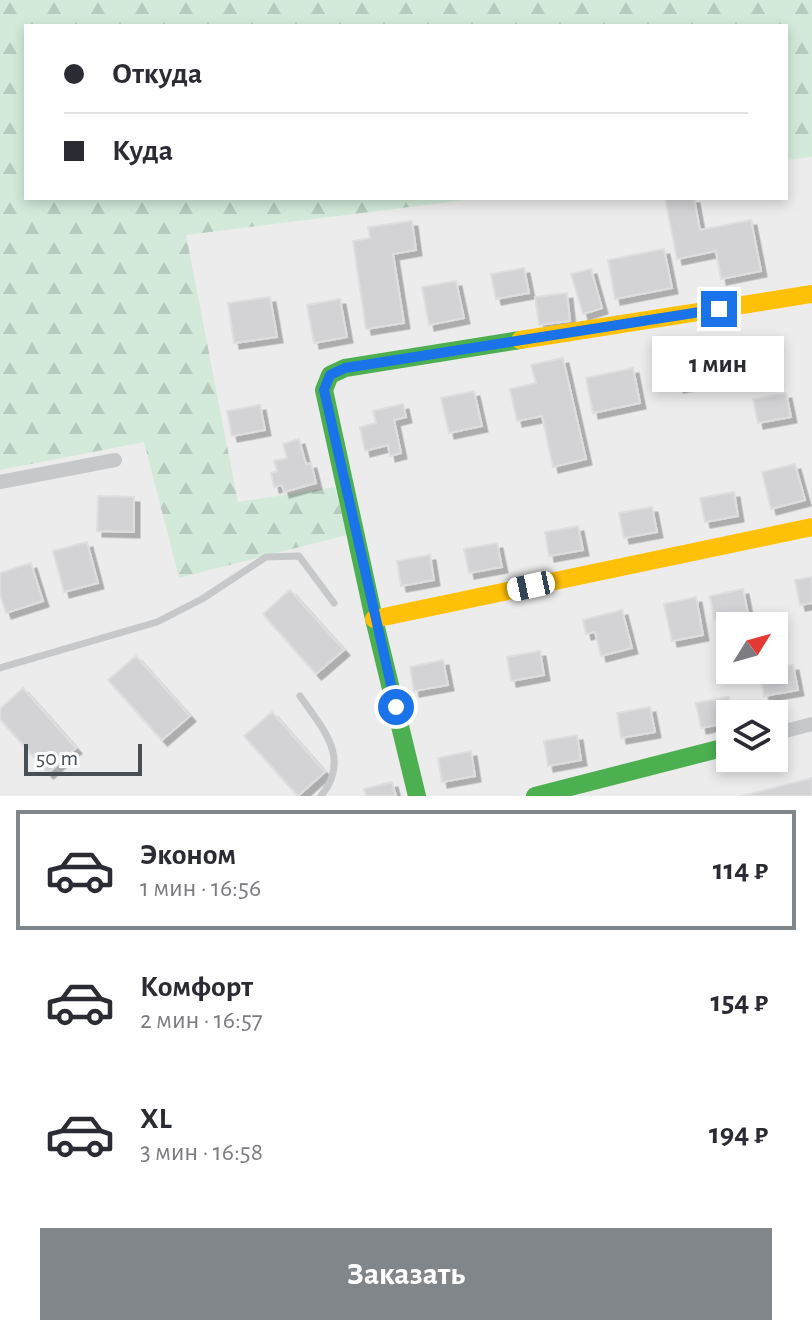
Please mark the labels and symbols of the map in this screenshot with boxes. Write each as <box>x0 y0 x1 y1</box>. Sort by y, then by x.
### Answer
route end <box>701 291 737 327</box>
callout: 1 мин <box>653 337 785 393</box>
car <box>505 569 557 603</box>
north arrow <box>716 612 788 684</box>
route start <box>378 689 414 725</box>
scale bar <box>24 740 142 776</box>

